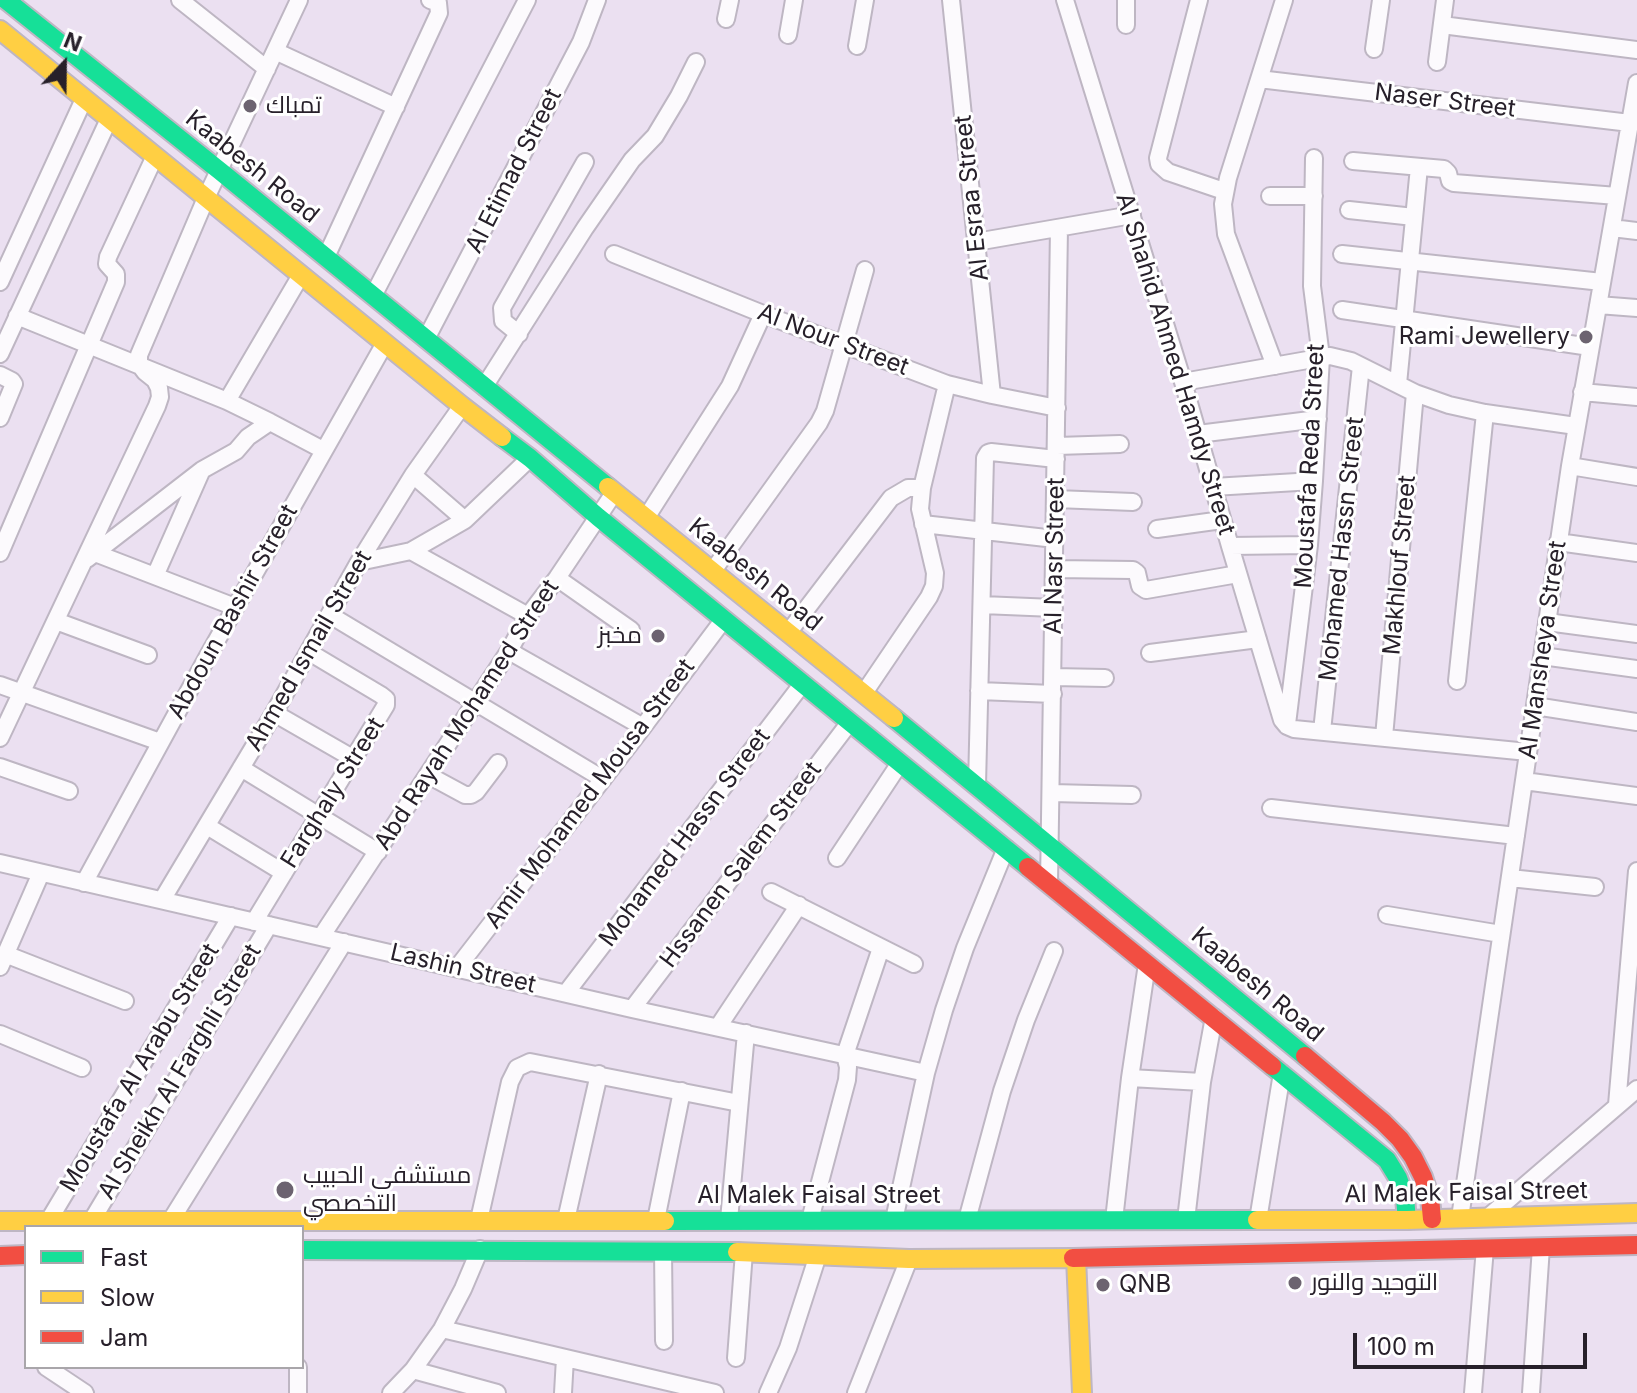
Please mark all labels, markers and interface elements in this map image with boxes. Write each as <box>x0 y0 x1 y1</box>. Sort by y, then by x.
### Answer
north arrow <box>24 24 104 104</box>
text: N <box>60 27 86 57</box>
street label: Naser Street <box>1373 78 1517 124</box>
street label: Al Etimad Street <box>460 84 568 258</box>
place label: تمباك <box>266 92 322 120</box>
marker: تمباك <box>241 97 259 115</box>
street label: Kaabesh Road <box>179 104 325 230</box>
street label: Al Esraa Street <box>949 114 995 282</box>
street label: Al Shahid Ahmed Hamdy Street <box>1109 190 1241 538</box>
street label: Al Nour Street <box>753 298 913 382</box>
place label: Rami Jewellery <box>1399 323 1570 351</box>
marker: Rami Jewellery <box>1577 328 1595 346</box>
street label: Moustafa Reda Street <box>1289 343 1331 589</box>
street label: Mohamed Hassn Street <box>1314 415 1370 683</box>
street label: Makhlouf Street <box>1378 474 1422 656</box>
street label: Al Nasr Street <box>1039 477 1071 635</box>
street label: Abdoun Bashir Street <box>162 500 304 724</box>
street label: Kaabesh Road <box>682 512 828 638</box>
street label: Al Mansheya Street <box>1513 539 1573 761</box>
street label: Ahmed Ismail Street <box>240 546 378 756</box>
street label: Abd Rayah Mohamed Street <box>369 574 565 856</box>
place label: مخبز <box>598 622 642 650</box>
marker: مخبز <box>649 627 667 645</box>
street label: Amir Mohamed Mousa Street <box>479 653 701 935</box>
street label: Farghaly Street <box>275 712 391 874</box>
street label: Mohamed Hassn Street <box>594 723 776 953</box>
street label: Hssanen Salem Street <box>654 757 828 973</box>
street label: Kaabesh Road <box>1185 921 1329 1049</box>
street label: Lashin Street <box>387 938 539 1000</box>
street label: Moustafa Al Arabu Street <box>54 939 226 1197</box>
street label: Al Sheikh Al Farghli Street <box>92 939 268 1205</box>
place label: مستشفى الحبيب التخصصي <box>303 1162 471 1218</box>
street label: Al Malek Faisal Street <box>1344 1176 1588 1210</box>
marker: مستشفى الحبيب التخصصي <box>274 1179 296 1201</box>
street label: Al Malek Faisal Street <box>697 1182 941 1210</box>
legend <box>24 1225 304 1369</box>
text: Fast <box>100 1243 148 1272</box>
place label: التوحيد والنور <box>1311 1269 1438 1297</box>
place label: QNB <box>1119 1271 1171 1299</box>
marker: التوحيد والنور <box>1286 1274 1304 1292</box>
marker: QNB <box>1094 1276 1112 1294</box>
text: Slow <box>100 1283 155 1312</box>
scale bar <box>1357 1317 1591 1367</box>
text: Jam <box>100 1323 148 1352</box>
text: 100 m <box>1367 1332 1435 1361</box>

